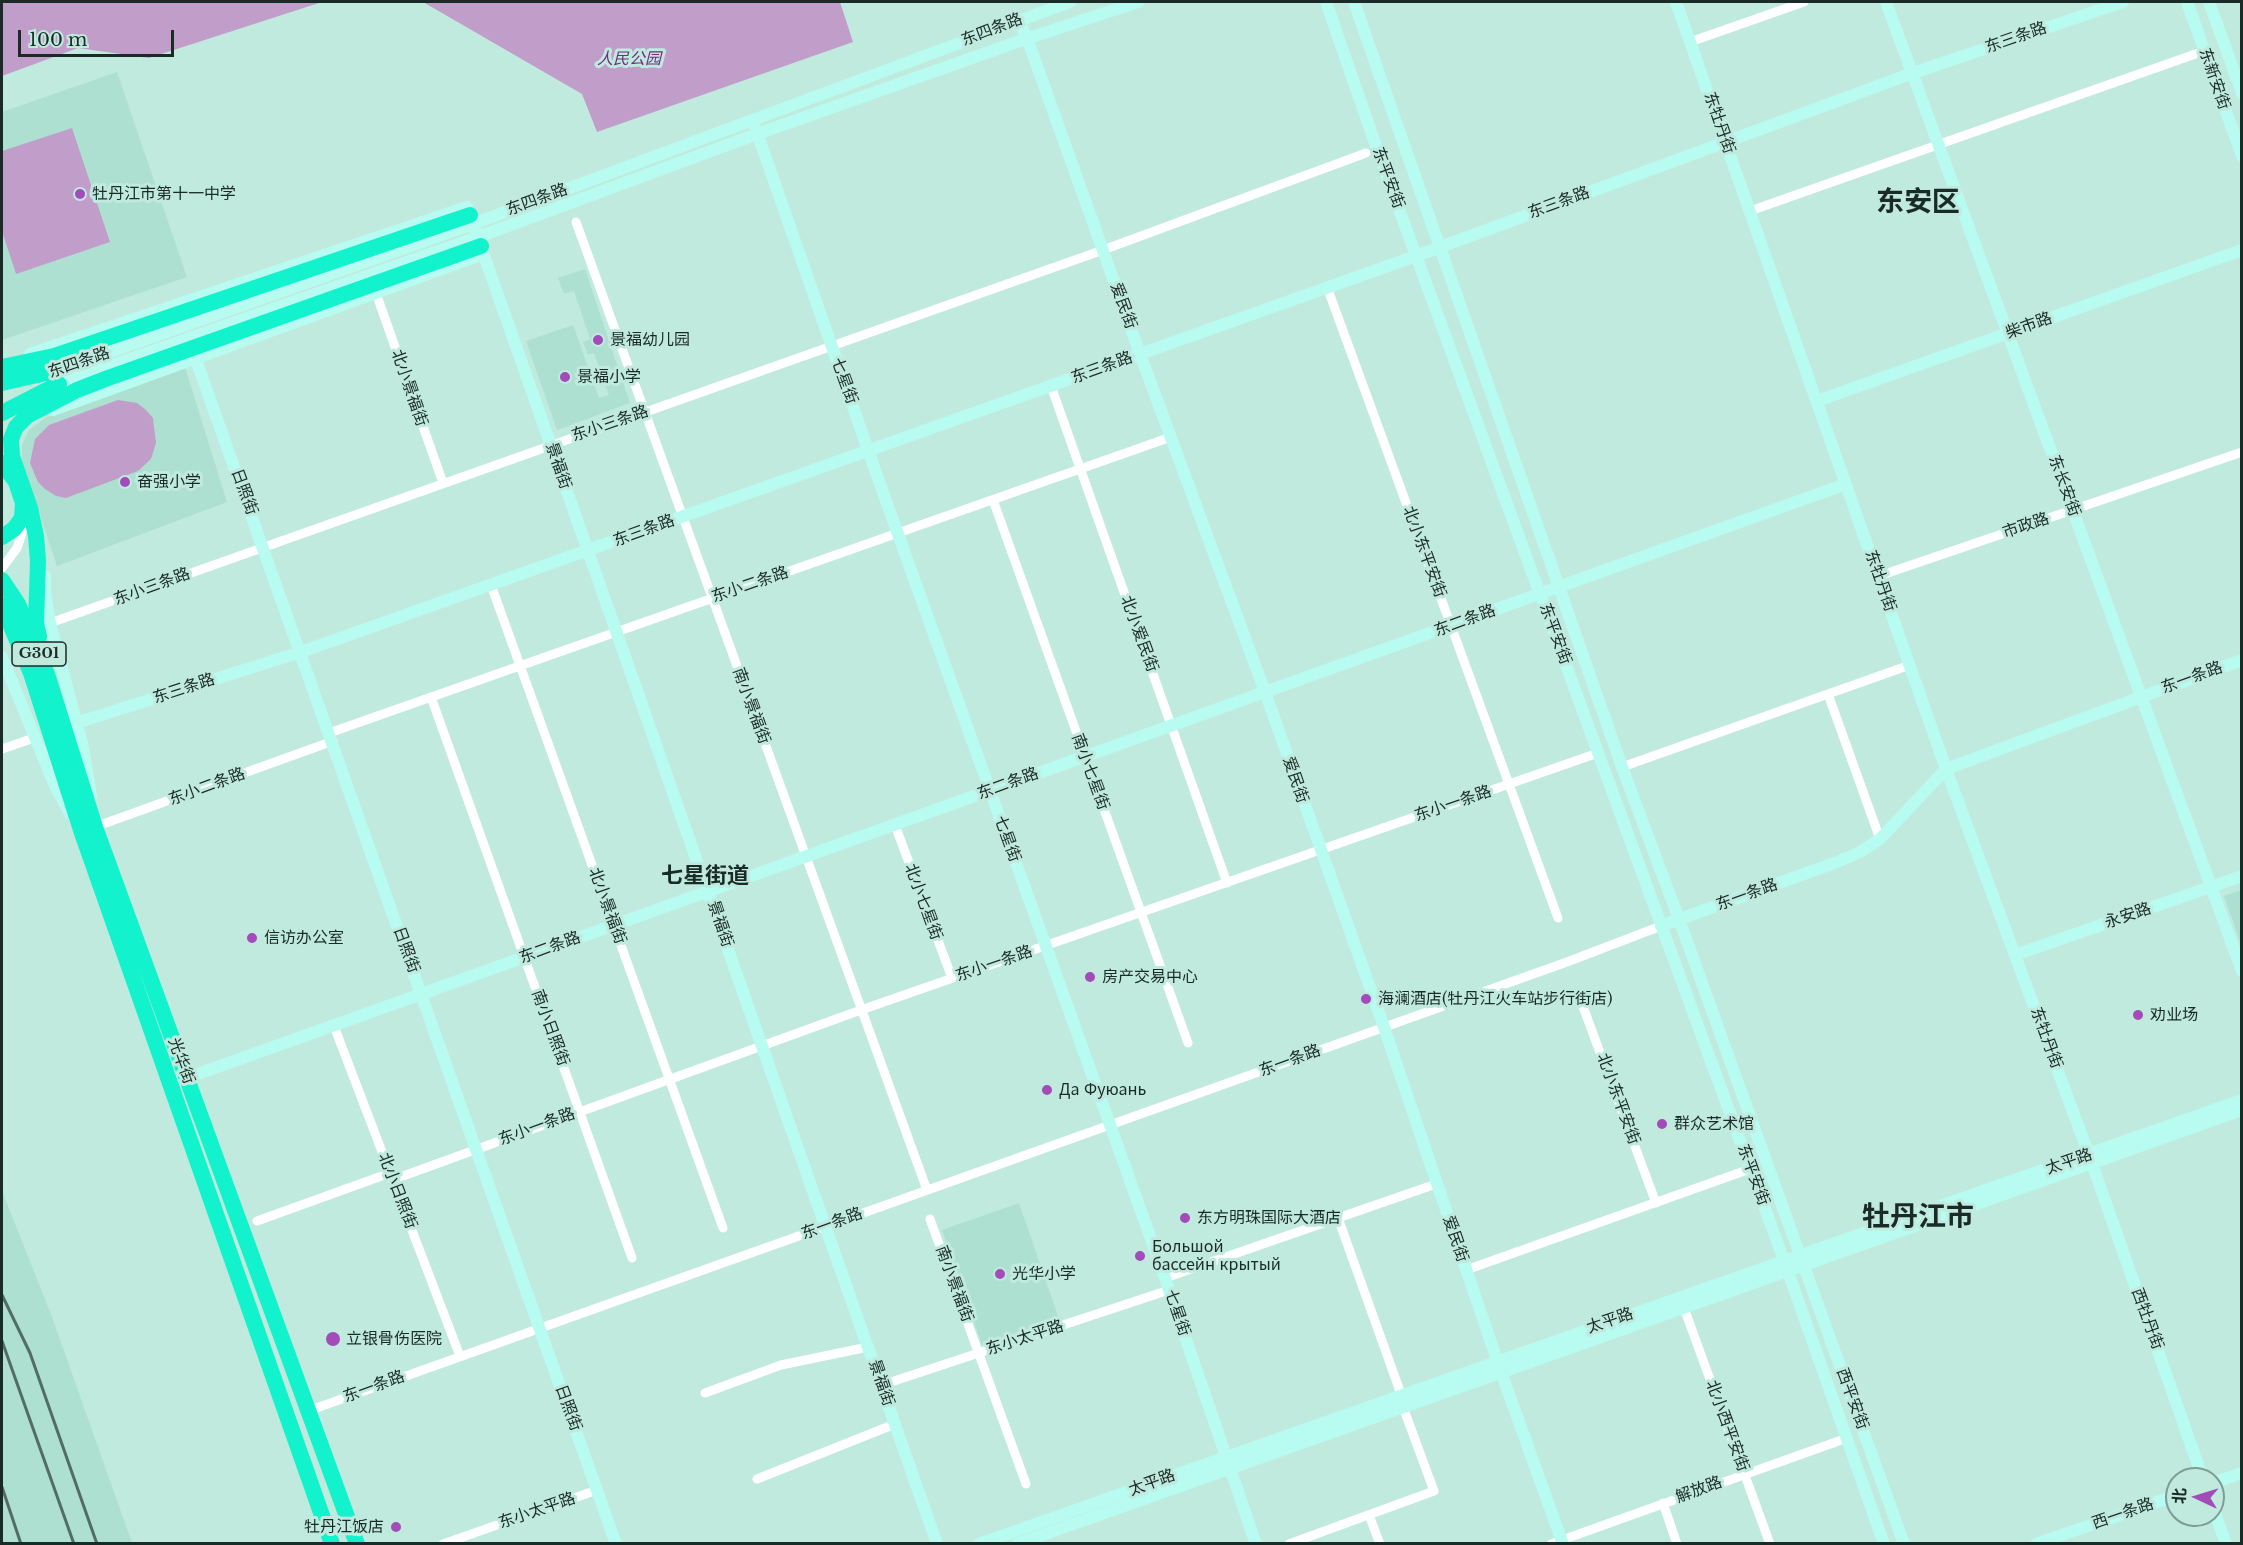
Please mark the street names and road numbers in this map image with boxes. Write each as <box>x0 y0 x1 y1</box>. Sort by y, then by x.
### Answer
street label: 东四条路 <box>959 10 1025 50</box>
street label: 东三条路 <box>1983 19 2049 57</box>
street label: 东新安街 <box>2195 46 2233 112</box>
street label: 东牡丹街 <box>1700 90 1738 156</box>
street label: 东平安街 <box>1368 145 1408 211</box>
street label: 东四条路 <box>504 180 570 220</box>
street label: 东三条路 <box>1526 183 1592 223</box>
street label: 爱民街 <box>1106 280 1140 332</box>
street label: 柴市路 <box>2003 309 2055 343</box>
street label: 东四条路 <box>46 344 112 382</box>
street label: 北小景福街 <box>387 347 431 429</box>
street label: 东三条路 <box>1069 348 1135 388</box>
street label: 七星街 <box>827 355 861 407</box>
street label: 东小三条路 <box>569 402 651 446</box>
street label: 景福街 <box>541 440 575 492</box>
street label: 东长安街 <box>2044 453 2084 519</box>
street label: 日照街 <box>227 466 261 518</box>
street label: 北小东平安街 <box>1399 504 1449 600</box>
street label: 市政路 <box>2000 509 2052 543</box>
street label: 东三条路 <box>611 511 677 551</box>
street label: 东牡丹街 <box>1861 548 1899 614</box>
street label: 东小二条路 <box>709 563 791 607</box>
street label: 东小三条路 <box>111 564 193 610</box>
street label: 北小爱民街 <box>1116 593 1162 675</box>
street label: 东二条路 <box>1432 601 1498 641</box>
street label: 东平安街 <box>1535 601 1575 667</box>
road number: G301 <box>12 642 66 666</box>
street label: 东一条路 <box>2159 658 2225 698</box>
street label: 南小景福街 <box>728 665 774 747</box>
street label: 东三条路 <box>151 670 217 708</box>
street label: 南小七星街 <box>1067 731 1113 813</box>
street label: 爱民街 <box>1278 754 1312 806</box>
street label: 东小二条路 <box>166 764 248 810</box>
street label: 东二条路 <box>975 764 1041 804</box>
street label: 东小一条路 <box>1412 782 1494 826</box>
street label: 七星街 <box>990 813 1024 865</box>
street label: 北小七星街 <box>900 861 946 943</box>
street label: 北小景福街 <box>584 865 630 947</box>
street label: 东一条路 <box>1714 875 1780 915</box>
street label: 景福街 <box>703 898 737 950</box>
street label: 永安路 <box>2102 899 2154 933</box>
street label: 日照街 <box>389 924 423 976</box>
street label: 东二条路 <box>517 928 583 968</box>
street label: 东小一条路 <box>953 942 1035 986</box>
street label: 南小日照街 <box>527 987 573 1069</box>
street label: 东牡丹街 <box>2026 1005 2066 1071</box>
street label: 光华街 <box>164 1035 198 1087</box>
street label: 东一条路 <box>1257 1041 1323 1081</box>
street label: 北小东平安街 <box>1593 1051 1643 1147</box>
street label: 东小一条路 <box>496 1104 578 1150</box>
street label: 东平安街 <box>1733 1142 1773 1208</box>
street label: 太平路 <box>2043 1145 2095 1179</box>
street label: 北小日照街 <box>374 1150 420 1232</box>
street label: 东一条路 <box>799 1204 865 1244</box>
street label: 爱民街 <box>1438 1213 1472 1265</box>
street label: 南小景福街 <box>931 1243 977 1325</box>
street label: 西牡丹街 <box>2127 1286 2167 1352</box>
street label: 七星街 <box>1160 1287 1194 1339</box>
street label: 太平路 <box>1584 1304 1636 1338</box>
street label: 东小太平路 <box>984 1317 1066 1359</box>
street label: 景福街 <box>864 1357 898 1409</box>
street label: 西平安街 <box>1832 1366 1872 1432</box>
street label: 东一条路 <box>341 1367 407 1407</box>
street label: 北小西平安街 <box>1702 1378 1752 1474</box>
street label: 日照街 <box>551 1382 585 1434</box>
street label: 太平路 <box>1126 1466 1178 1500</box>
street label: 解放路 <box>1673 1473 1725 1507</box>
street label: 东小太平路 <box>496 1489 578 1533</box>
street label: 西一条路 <box>2090 1495 2156 1533</box>

